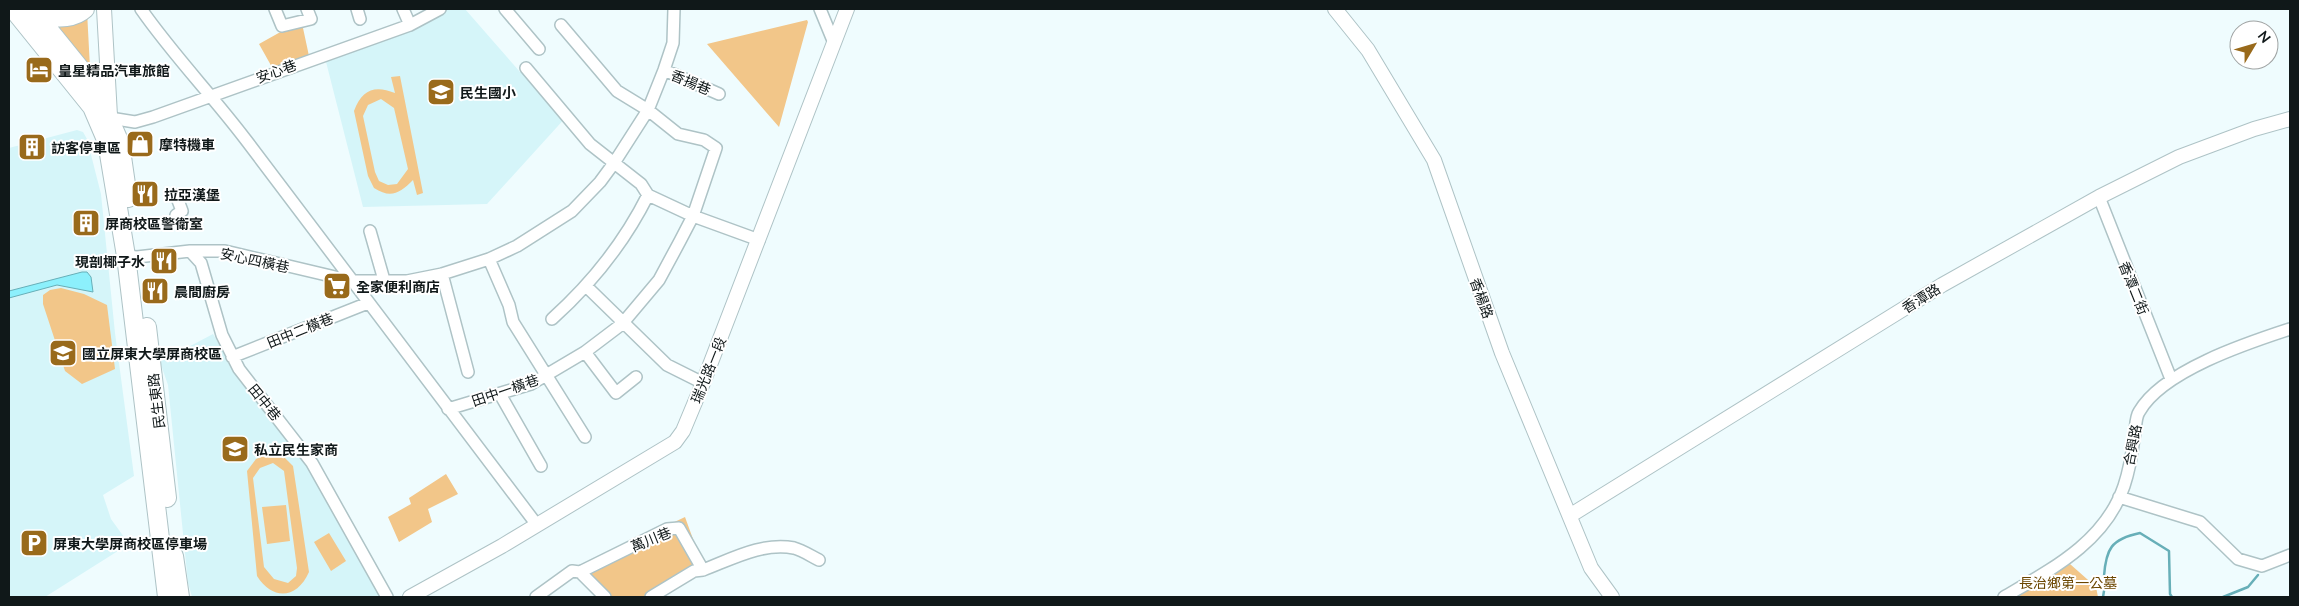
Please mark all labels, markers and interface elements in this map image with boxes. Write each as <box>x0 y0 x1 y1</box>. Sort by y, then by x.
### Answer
north arrow <box>2229 20 2279 70</box>
text: N <box>2255 27 2275 46</box>
hotel icon: 皇星精品汽車旅館 <box>24 55 54 85</box>
street label: 安心巷 <box>253 56 299 86</box>
place label: 皇星精品汽車旅館 <box>58 62 170 79</box>
street label: 香揚巷 <box>668 66 714 98</box>
school or university icon: 民生國小 <box>426 77 456 107</box>
place label: 民生國小 <box>460 84 516 101</box>
shop icon: 摩特機車 <box>125 129 155 159</box>
building icon: 訪客停車區 <box>17 132 47 162</box>
place label: 摩特機車 <box>159 136 215 153</box>
place label: 訪客停車區 <box>51 139 121 156</box>
restaurant icon: 拉亞漢堡 <box>130 179 160 209</box>
place label: 拉亞漢堡 <box>164 186 220 203</box>
building icon: 屏商校區警衛室 <box>71 208 101 238</box>
place label: 屏商校區警衛室 <box>105 215 203 232</box>
street label: 安心四橫巷 <box>219 244 291 276</box>
restaurant icon: 現剖椰子水 <box>149 246 179 276</box>
place label: 現剖椰子水 <box>75 253 145 270</box>
street label: 香潭二街 <box>2116 259 2152 317</box>
supermarket icon: 全家便利商店 <box>322 271 352 301</box>
street label: 香楊路 <box>1467 275 1497 321</box>
restaurant icon: 晨間廚房 <box>140 276 170 306</box>
place label: 全家便利商店 <box>356 278 440 295</box>
street label: 香潭路 <box>1899 280 1943 316</box>
place label: 晨間廚房 <box>174 283 230 300</box>
street label: 田中二橫巷 <box>264 309 336 351</box>
street label: 瑞光路一段 <box>687 334 729 406</box>
school or university icon: 國立屏東大學屏商校區 <box>48 338 78 368</box>
place label: 國立屏東大學屏商校區 <box>82 345 222 362</box>
street label: 田中一橫巷 <box>469 371 541 409</box>
street label: 民生東路 <box>144 372 168 430</box>
street label: 田中巷 <box>245 380 285 424</box>
street label: 合興路 <box>2120 423 2144 467</box>
school or university icon: 私立民生家商 <box>220 434 250 464</box>
place label: 私立民生家商 <box>254 441 338 458</box>
street label: 萬川巷 <box>628 523 674 555</box>
parking icon: 屏東大學屏商校區停車場 <box>19 528 49 558</box>
place label: 屏東大學屏商校區停車場 <box>53 535 207 552</box>
park label: 長治鄉第一公墓 <box>2019 574 2117 591</box>

